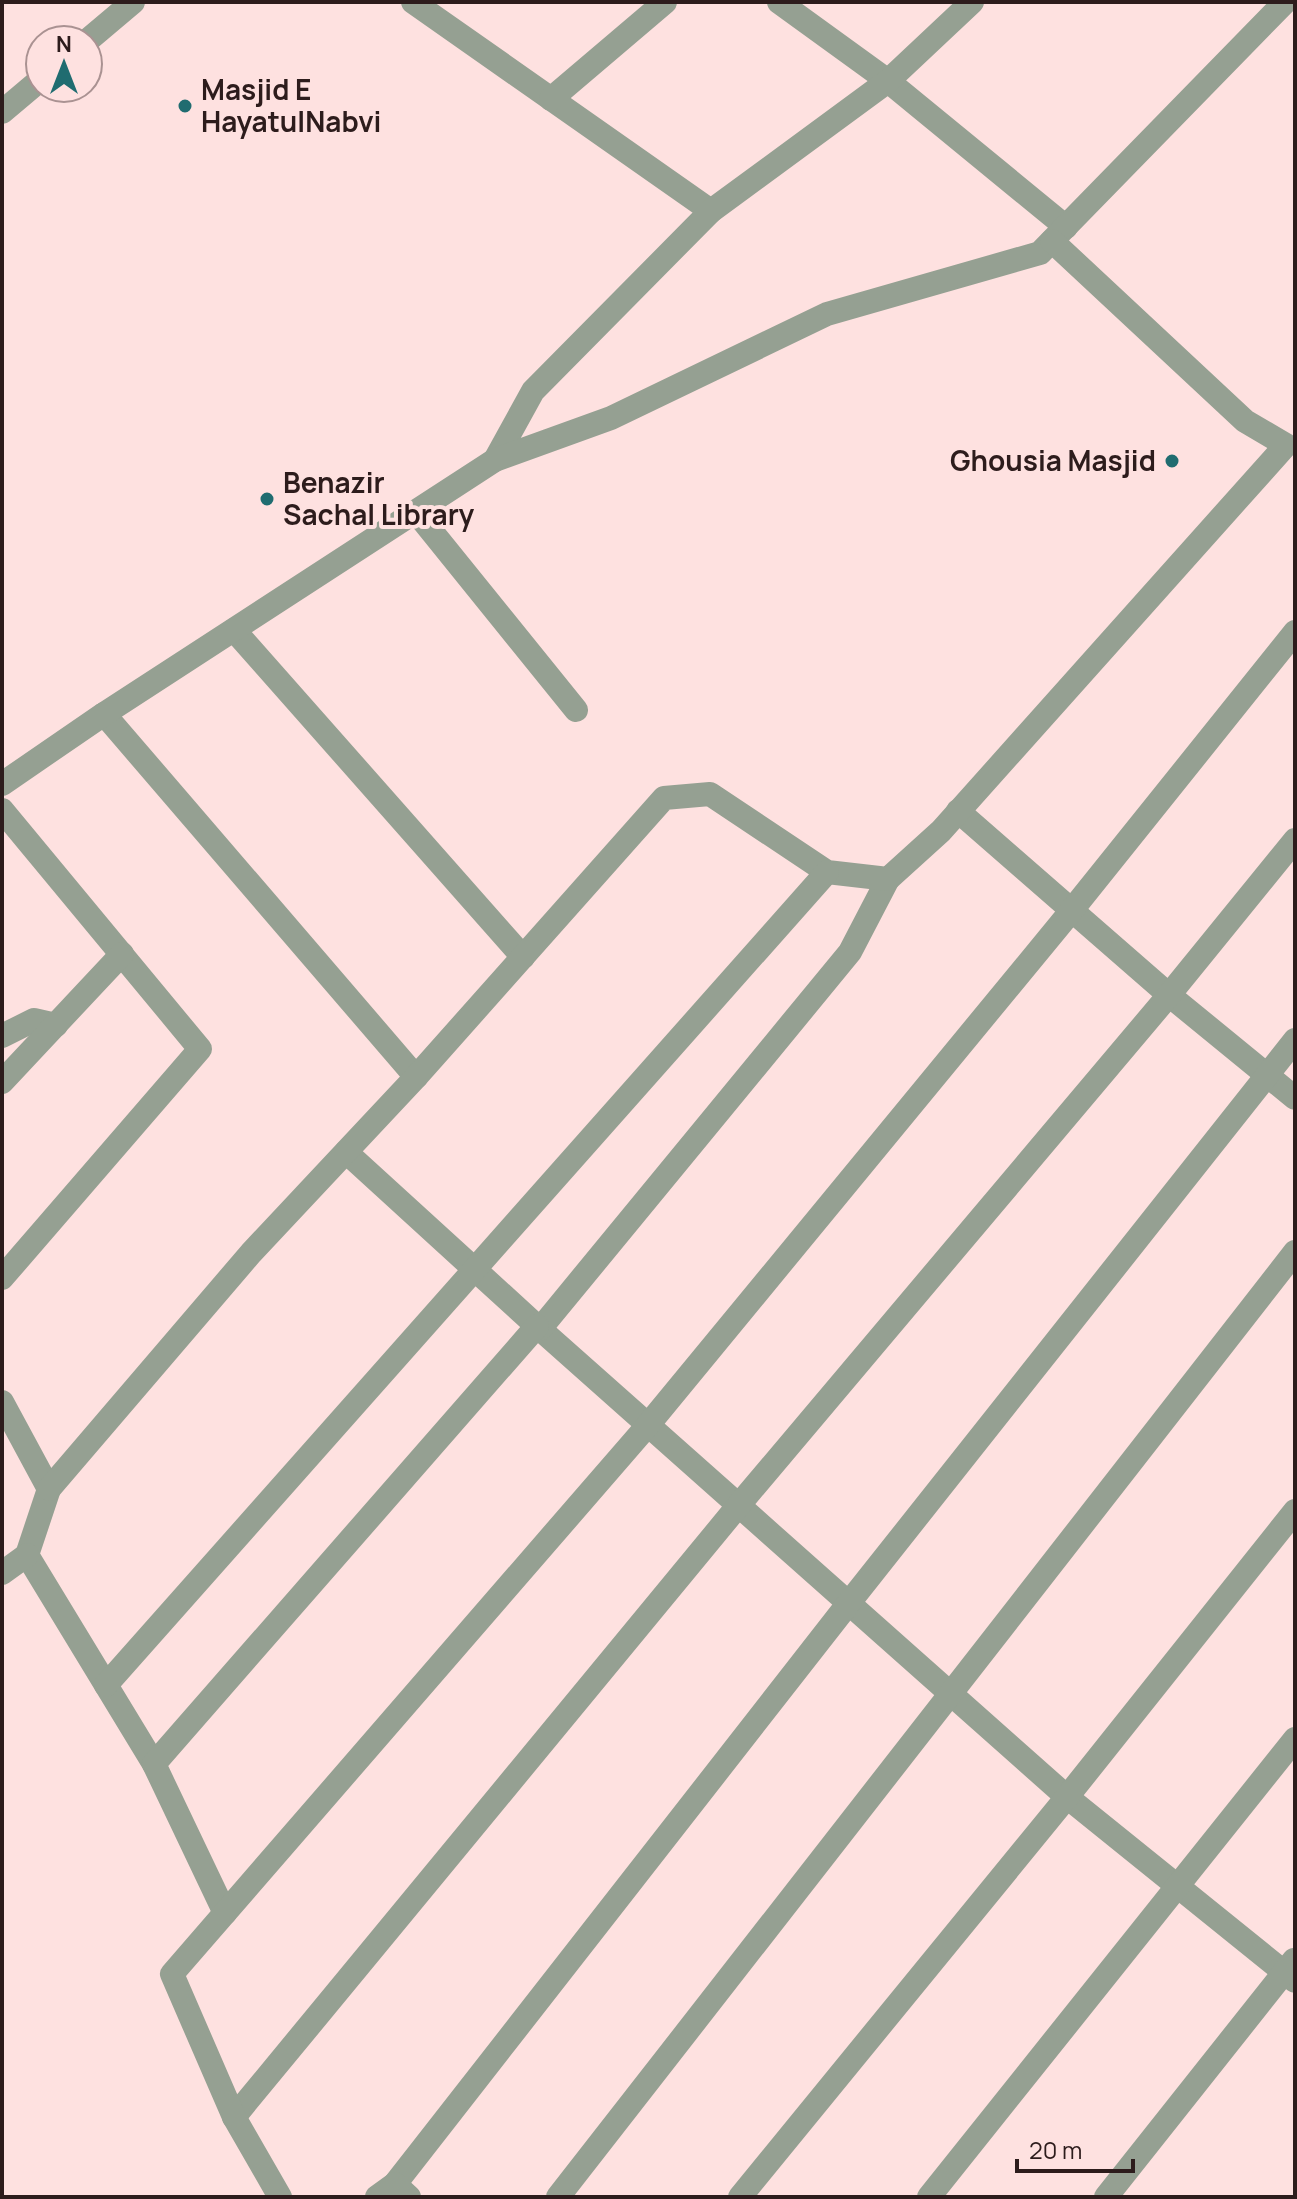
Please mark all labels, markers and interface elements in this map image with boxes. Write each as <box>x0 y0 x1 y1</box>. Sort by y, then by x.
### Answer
north arrow <box>24 24 104 104</box>
text: N <box>56 29 72 59</box>
place label: Masjid E HayatulNabvi <box>201 70 381 140</box>
marker: Masjid E HayatulNabvi <box>176 97 194 115</box>
place label: Ghousia Masjid <box>950 441 1156 479</box>
marker: Ghousia Masjid <box>1163 452 1181 470</box>
place label: Benazir Sachal Library <box>283 463 474 533</box>
marker: Benazir Sachal Library <box>258 490 276 508</box>
scale bar <box>1017 2123 1133 2173</box>
text: 20 m <box>1029 2133 1082 2166</box>

